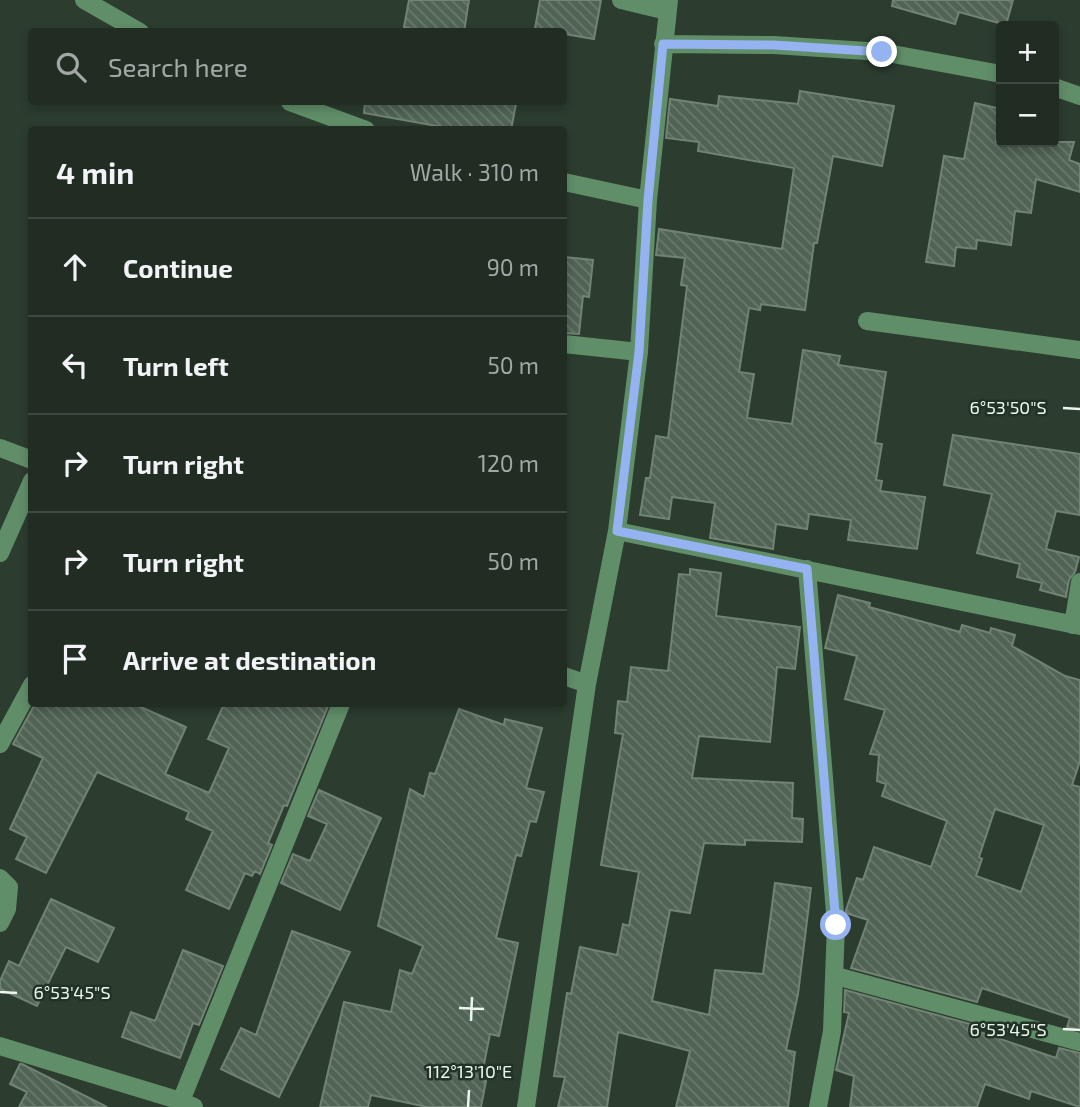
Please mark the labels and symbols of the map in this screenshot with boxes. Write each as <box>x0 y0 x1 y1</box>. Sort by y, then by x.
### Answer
route end <box>866 36 897 67</box>
text: 6°53'50"S <box>969 396 1047 418</box>
route start <box>820 909 851 940</box>
text: 6°53'45"S <box>33 981 111 1003</box>
text: 6°53'45"S <box>969 1018 1047 1040</box>
text: 112°13'10"E <box>426 1060 512 1082</box>

